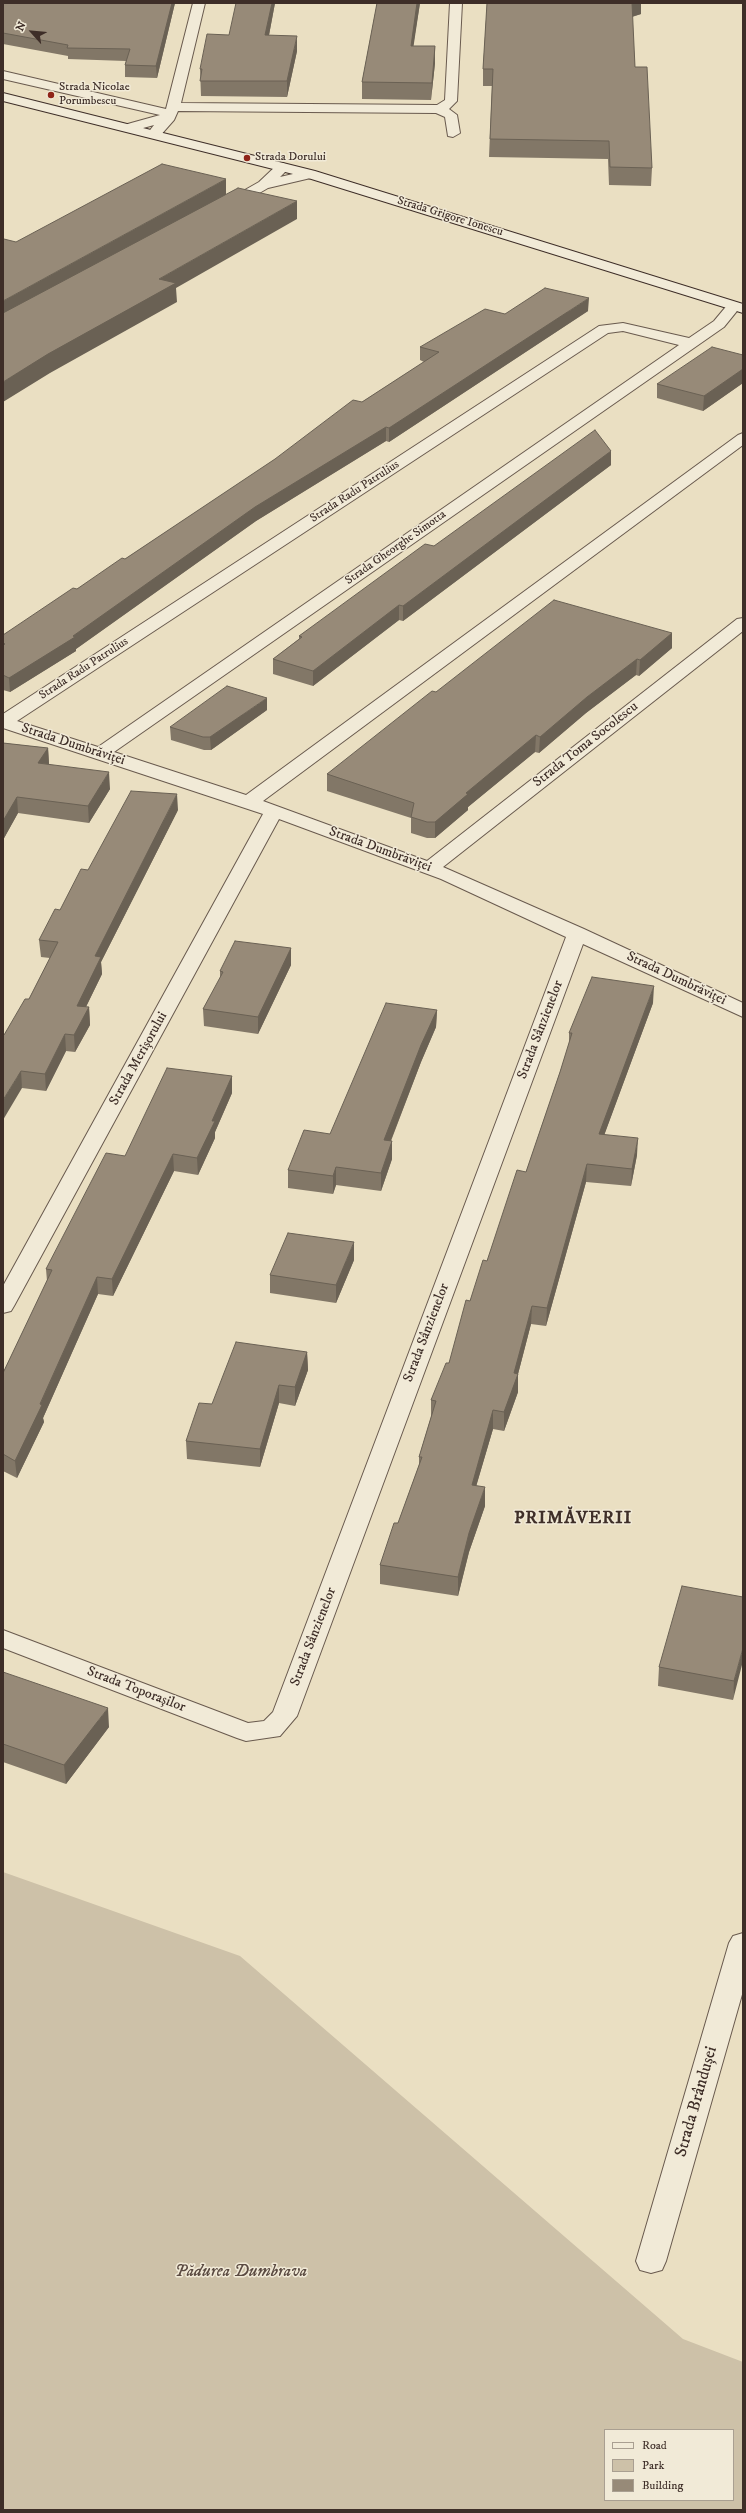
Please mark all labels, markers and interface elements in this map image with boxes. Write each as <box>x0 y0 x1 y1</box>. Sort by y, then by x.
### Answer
north arrow <box>12 12 52 52</box>
text: N <box>13 19 30 34</box>
place label: Strada Nicolae Porumbescu <box>59 81 130 109</box>
marker: Strada Nicolae Porumbescu <box>46 90 56 100</box>
place label: Strada Dorului <box>255 151 326 165</box>
marker: Strada Dorului <box>242 153 252 163</box>
street label: Strada Grigore Ionescu <box>395 194 505 240</box>
street label: Strada Radu Patrulius <box>308 458 402 526</box>
street label: Strada Gheorghe Simotta <box>343 508 449 588</box>
street label: Strada Radu Patrulius <box>37 635 131 703</box>
street label: Strada Toma Socolescu <box>530 699 642 791</box>
street label: Strada Dumbrăviței <box>19 720 127 770</box>
street label: Strada Dumbrăviței <box>326 824 434 876</box>
street label: Strada Dumbrăviței <box>624 949 728 1009</box>
street label: Strada Sânzienelor <box>514 978 568 1082</box>
street label: Strada Merișorului <box>106 1009 172 1109</box>
street label: Strada Sânzienelor <box>400 1281 454 1385</box>
district label: PRIMĂVERII <box>514 1508 632 1530</box>
street label: Strada Sânzienelor <box>287 1585 341 1689</box>
street label: Strada Toporașilor <box>84 1663 188 1717</box>
street label: Strada Brândușei <box>671 2044 723 2160</box>
park label: Pădurea Dumbrava <box>175 2262 307 2282</box>
legend <box>604 2429 734 2501</box>
text: Road <box>642 2438 667 2453</box>
text: Park <box>642 2458 664 2473</box>
text: Building <box>642 2478 683 2493</box>

